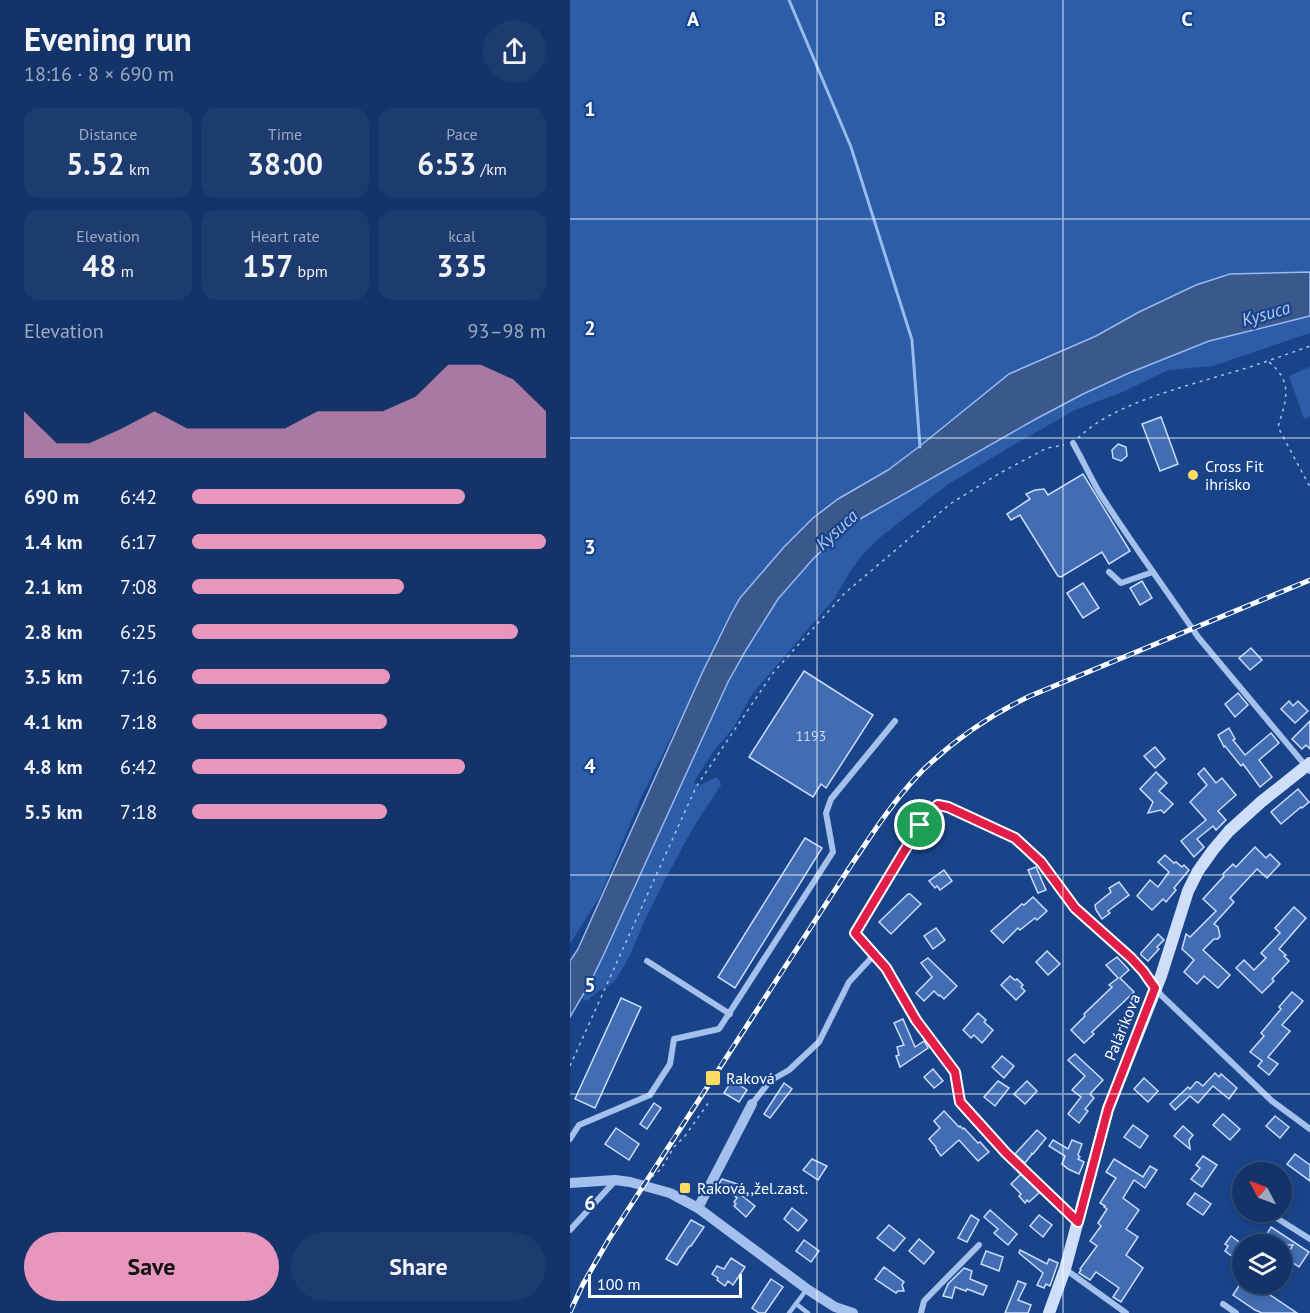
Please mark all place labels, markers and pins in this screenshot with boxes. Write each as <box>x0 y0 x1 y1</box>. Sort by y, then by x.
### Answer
place label: Cross Fit ihrisko <box>1205 456 1264 494</box>
marker: Cross Fit ihrisko <box>1186 468 1200 482</box>
pin <box>894 799 945 850</box>
place label: Raková <box>726 1068 775 1088</box>
marker: Raková <box>704 1069 722 1087</box>
place label: Raková,,žel.zast. <box>697 1178 808 1198</box>
marker: Raková,,žel.zast. <box>678 1181 692 1195</box>

